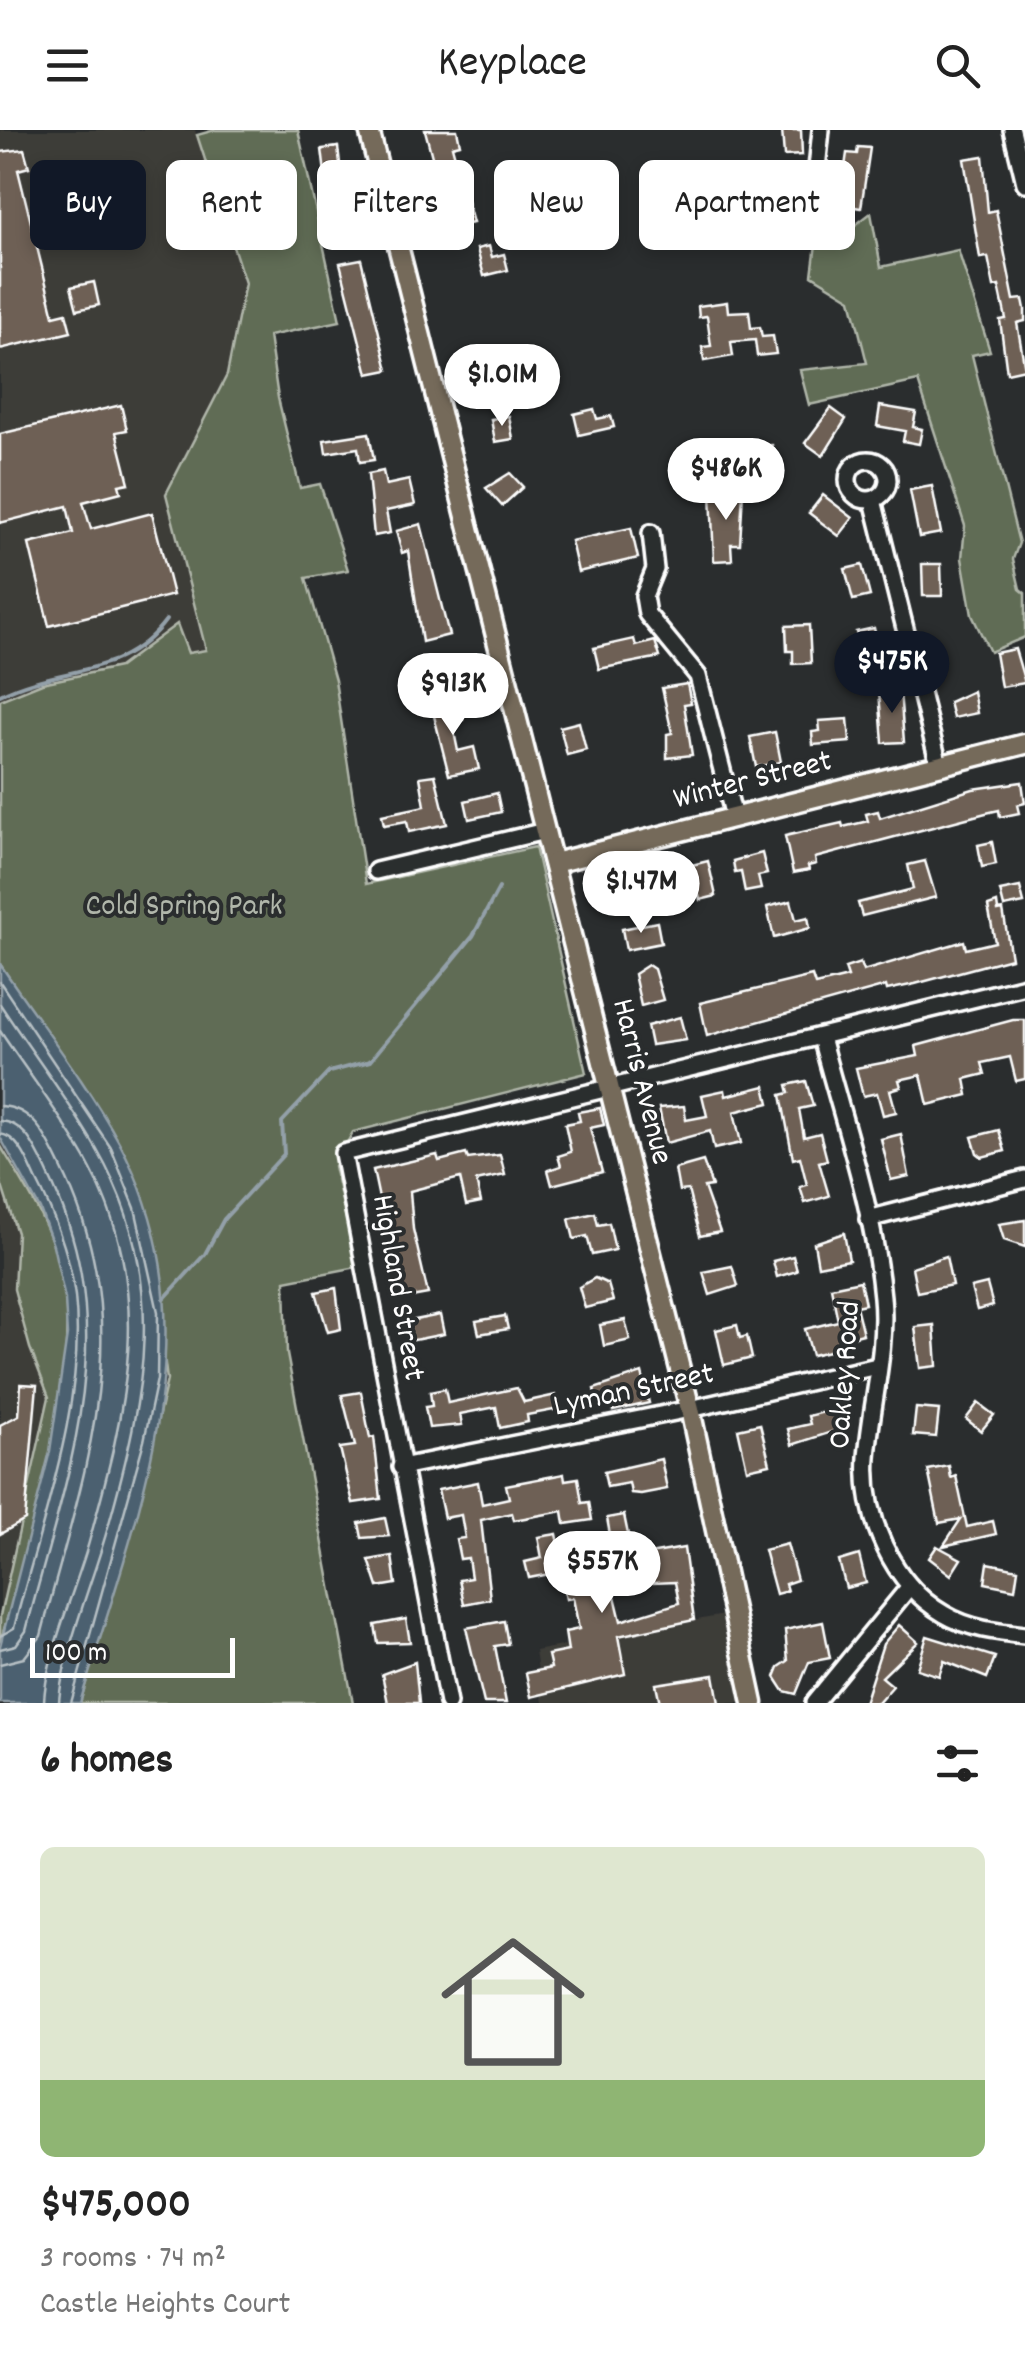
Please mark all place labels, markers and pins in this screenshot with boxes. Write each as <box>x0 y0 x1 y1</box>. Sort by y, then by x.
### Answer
pin: $1.01M <box>421 344 583 429</box>
pin: $486K <box>656 438 796 523</box>
pin: $475K <box>822 631 962 716</box>
pin: $913K <box>383 653 523 738</box>
pin: $1.47M <box>560 851 722 936</box>
pin: $557K <box>532 1531 672 1616</box>

